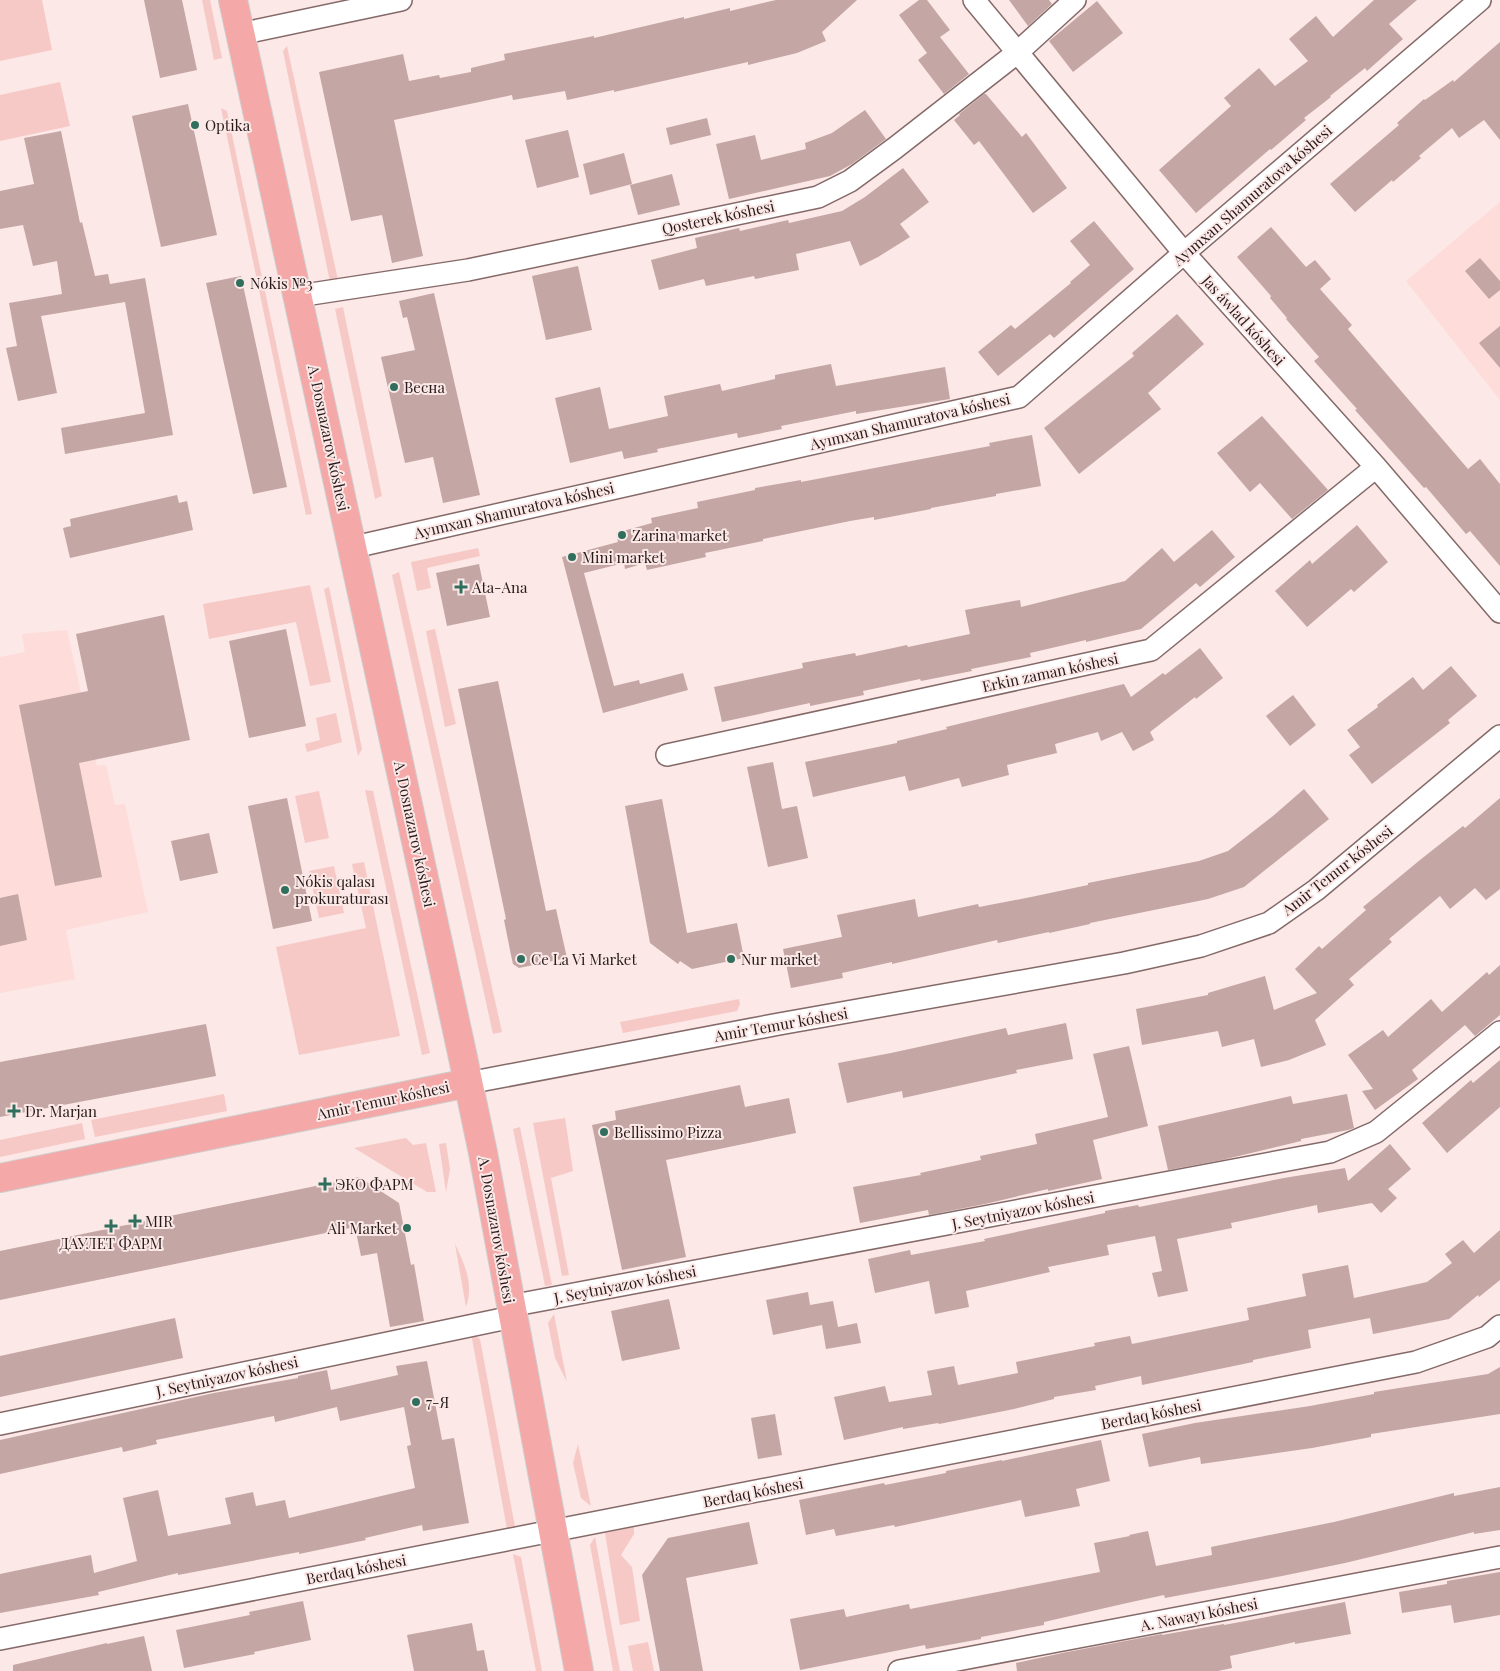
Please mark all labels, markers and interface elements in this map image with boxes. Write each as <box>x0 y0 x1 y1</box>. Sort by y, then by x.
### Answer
place label: Optika <box>205 115 251 135</box>
marker: Optika <box>189 119 201 131</box>
street label: Ayımxan Shamuratova kóshesi <box>1167 120 1336 270</box>
street label: Qosterek kóshesi <box>660 195 777 239</box>
street label: Jas áwlad kóshesi <box>1197 270 1290 370</box>
place label: Nókis №3 <box>250 273 313 293</box>
marker: Nókis №3 <box>234 277 246 289</box>
street label: A. Dosnazarov kóshesi <box>304 362 354 513</box>
place label: Весна <box>404 377 445 397</box>
marker: Весна <box>388 381 400 393</box>
street label: Ayımxan Shamuratova kóshesi <box>807 388 1013 454</box>
street label: Ayımxan Shamuratova kóshesi <box>411 477 617 543</box>
place label: Zarina market <box>632 525 728 545</box>
marker: Zarina market <box>616 529 628 541</box>
place label: Mini market <box>582 547 665 567</box>
marker: Mini market <box>566 551 578 563</box>
place label: Ata-Ana <box>471 577 528 597</box>
marker: Ata-Ana <box>454 580 468 594</box>
street label: Erkin zaman kóshesi <box>980 648 1121 696</box>
street label: A. Dosnazarov kóshesi <box>390 758 440 909</box>
street label: Amir Temur kóshesi <box>1277 820 1397 920</box>
place label: Nókis qalası prokuraturası <box>295 871 389 908</box>
marker: Nókis qalası prokuraturası <box>279 884 291 896</box>
place label: Ce La Vi Market <box>531 949 637 969</box>
place label: Nur market <box>741 949 819 969</box>
marker: Ce La Vi Market <box>515 953 527 965</box>
marker: Nur market <box>725 953 737 965</box>
street label: Amir Temur kóshesi <box>712 1002 850 1046</box>
street label: Amir Temur kóshesi <box>314 1076 452 1124</box>
place label: Dr. Marjan <box>25 1101 97 1121</box>
marker: Dr. Marjan <box>7 1104 21 1118</box>
place label: Bellissimo Pizza <box>614 1122 722 1142</box>
marker: Bellissimo Pizza <box>598 1126 610 1138</box>
street label: A. Dosnazarov kóshesi <box>474 1154 520 1306</box>
place label: ЭКО ФАРМ <box>335 1174 414 1194</box>
marker: ЭКО ФАРМ <box>319 1178 331 1190</box>
street label: J. Seytniyazov kóshesi <box>949 1186 1096 1234</box>
place label: MIR <box>145 1211 173 1231</box>
marker: MIR <box>129 1215 141 1227</box>
place label: Ali Market <box>327 1218 398 1238</box>
marker: ДАУЛЕТ ФАРМ <box>105 1220 117 1232</box>
marker: Ali Market <box>401 1222 413 1234</box>
place label: ДАУЛЕТ ФАРМ <box>59 1233 163 1253</box>
street label: J. Seytniyazov kóshesi <box>551 1260 698 1308</box>
street label: J. Seytniyazov kóshesi <box>153 1351 300 1401</box>
place label: 7-Я <box>426 1392 449 1412</box>
street label: Berdaq kóshesi <box>1099 1394 1203 1433</box>
marker: 7-Я <box>410 1396 422 1408</box>
street label: Berdaq kóshesi <box>701 1472 805 1511</box>
street label: Berdaq kóshesi <box>304 1549 408 1588</box>
street label: A. Nawayı kóshesi <box>1138 1593 1260 1635</box>

